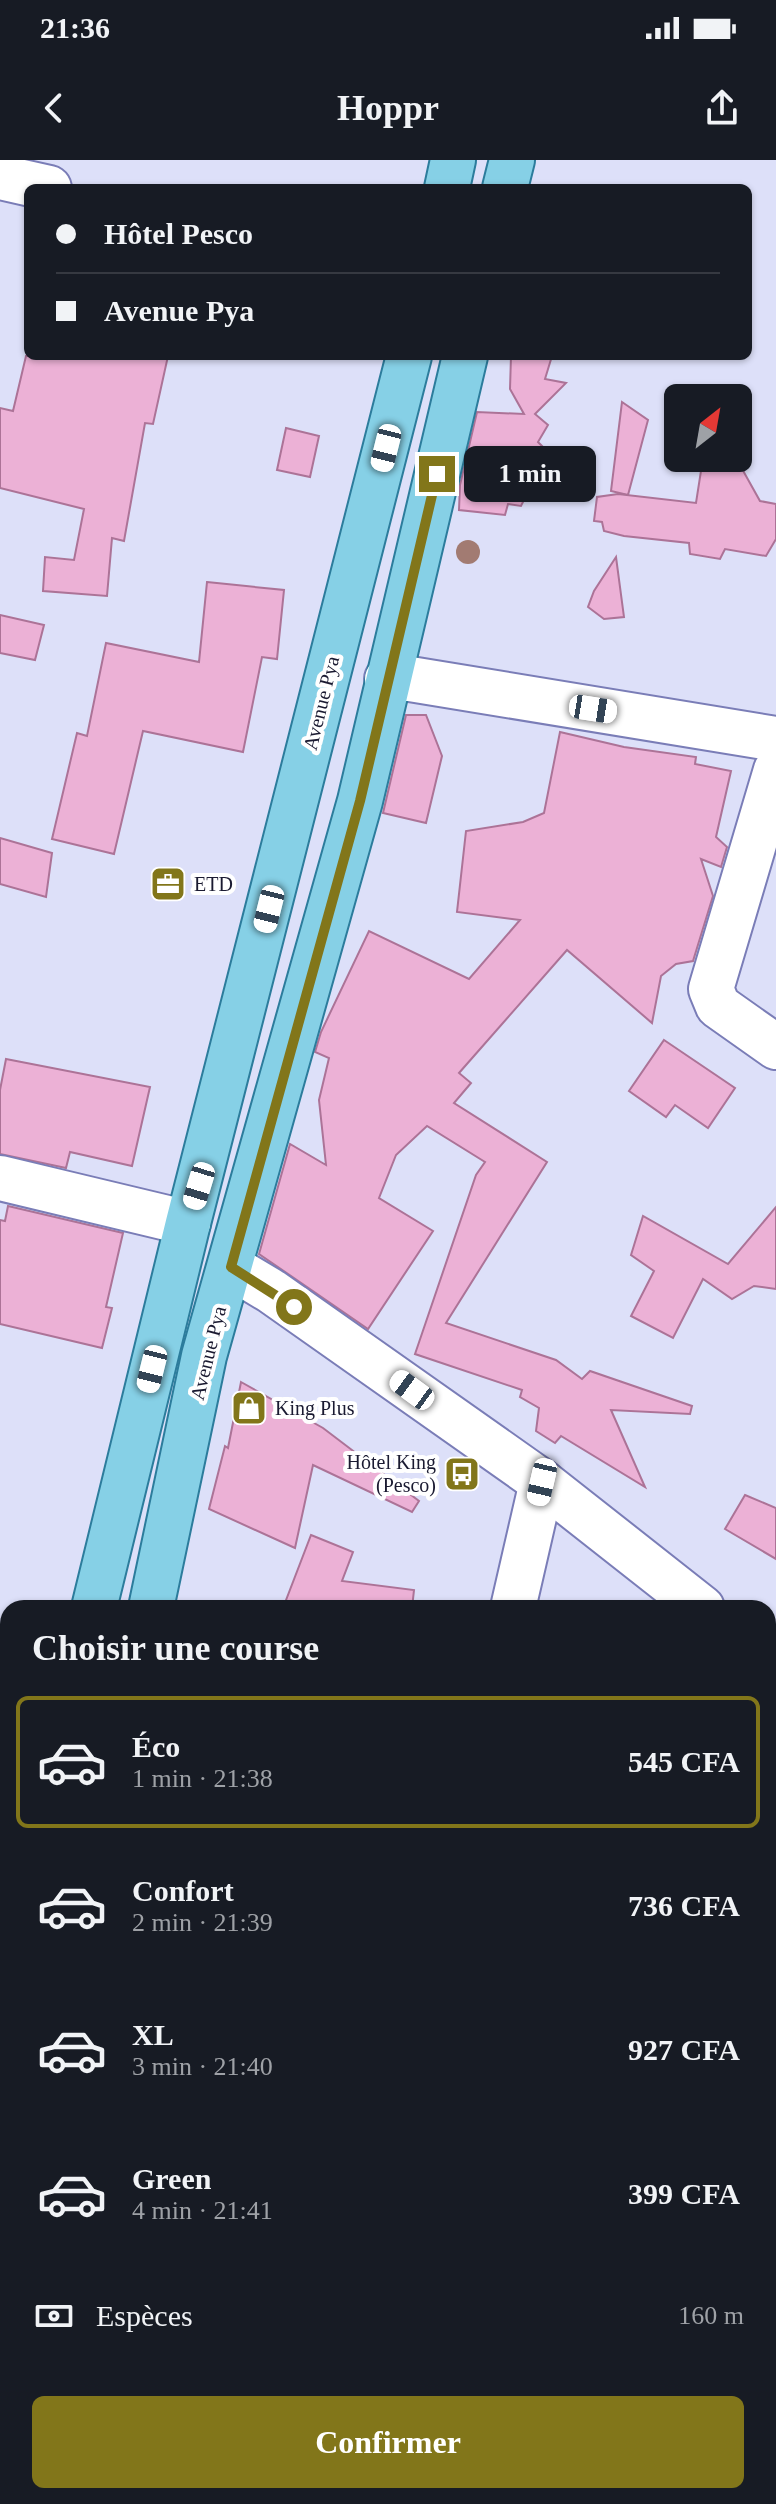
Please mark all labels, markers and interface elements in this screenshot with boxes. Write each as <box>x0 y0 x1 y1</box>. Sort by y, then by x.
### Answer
text: 21:36 <box>40 11 110 44</box>
icon: back <box>32 86 76 130</box>
icon: share <box>700 86 744 130</box>
text: Hoppr <box>337 88 439 128</box>
text: Hôtel Pesco <box>104 217 253 250</box>
text: Avenue Pya <box>104 294 254 327</box>
north arrow <box>664 384 752 472</box>
map controls <box>664 384 752 472</box>
car <box>369 422 403 474</box>
callout: 1 min <box>465 446 597 502</box>
route end <box>419 456 455 492</box>
text: 1 min <box>499 459 561 488</box>
street label: Avenue Pya <box>299 654 344 752</box>
car <box>567 693 619 725</box>
office icon: ETD <box>149 865 187 903</box>
place label: ETD <box>194 873 233 895</box>
car <box>252 883 286 935</box>
car <box>181 1160 217 1212</box>
route start <box>276 1289 312 1325</box>
street label: Avenue Pya <box>186 1304 231 1402</box>
car <box>135 1343 169 1395</box>
car <box>386 1366 438 1414</box>
shop icon: King Plus <box>230 1389 268 1427</box>
place label: King Plus <box>275 1397 355 1420</box>
place label: Hôtel King (Pesco) <box>347 1451 436 1497</box>
bus stop icon: Hôtel King (Pesco) <box>443 1455 481 1493</box>
car <box>525 1456 559 1508</box>
text: Choisir une course <box>32 1628 319 1668</box>
icon: car <box>36 1726 108 1798</box>
text: Éco <box>132 1730 180 1763</box>
text: 545 CFA <box>628 1745 740 1778</box>
text: 1 min · 21:38 <box>132 1764 273 1793</box>
icon: car <box>36 1870 108 1942</box>
text: Confort <box>132 1874 234 1907</box>
text: 736 CFA <box>628 1889 740 1922</box>
text: 2 min · 21:39 <box>132 1908 273 1937</box>
icon: car <box>36 2014 108 2086</box>
text: XL <box>132 2018 174 2051</box>
text: 927 CFA <box>628 2033 740 2066</box>
text: 3 min · 21:40 <box>132 2052 273 2081</box>
icon: car <box>36 2158 108 2230</box>
text: Green <box>132 2162 211 2195</box>
text: 399 CFA <box>628 2177 740 2210</box>
text: 4 min · 21:41 <box>132 2196 273 2225</box>
icon: cash <box>32 2294 76 2338</box>
text: Espèces <box>96 2299 193 2332</box>
text: 160 m <box>678 2301 744 2330</box>
button: Confirmer <box>32 2396 744 2488</box>

